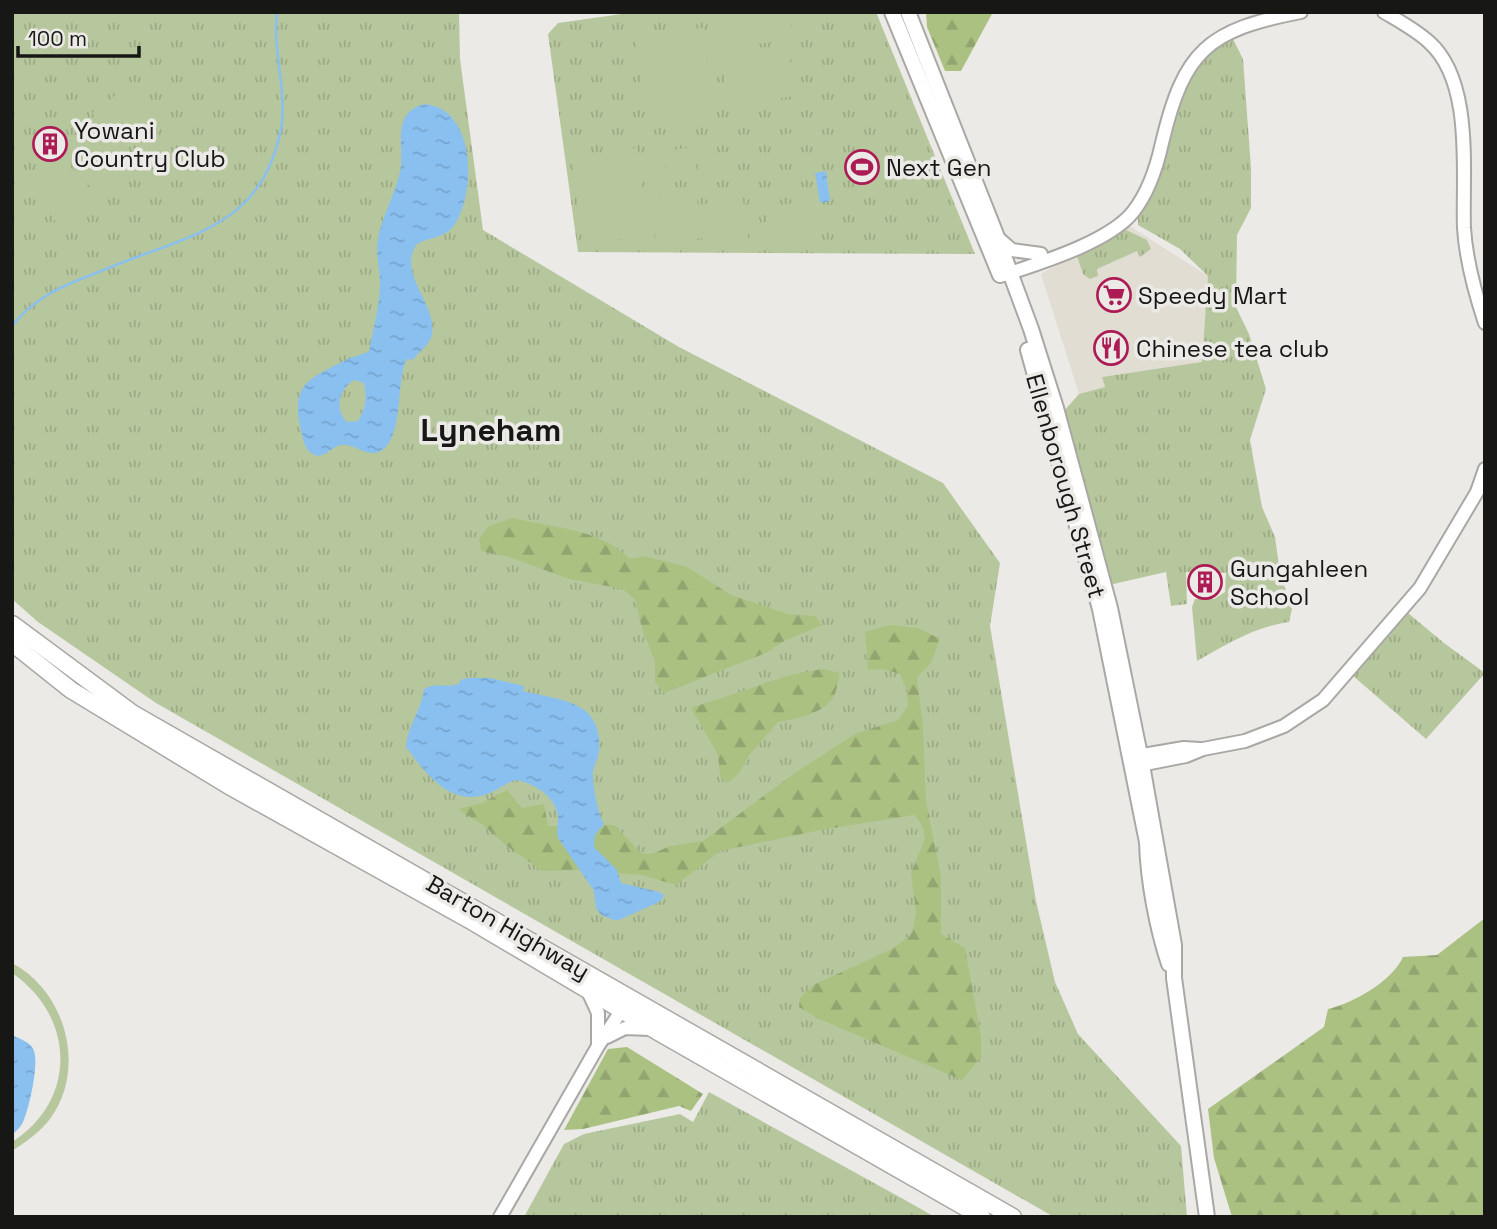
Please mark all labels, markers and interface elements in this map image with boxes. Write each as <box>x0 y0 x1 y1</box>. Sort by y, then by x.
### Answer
scale bar <box>18 14 138 58</box>
text: 100 m <box>28 25 87 52</box>
place label: Yowani Country Club <box>74 115 226 174</box>
building icon: Yowani Country Club <box>31 125 69 163</box>
sports icon: Next Gen <box>843 148 881 186</box>
place label: Next Gen <box>886 152 992 183</box>
supermarket icon: Speedy Mart <box>1095 276 1133 314</box>
place label: Speedy Mart <box>1138 280 1288 311</box>
restaurant icon: Chinese tea club <box>1092 329 1130 367</box>
place label: Chinese tea club <box>1136 333 1329 364</box>
street label: Ellenborough Street <box>1019 370 1113 602</box>
district label: Lyneham <box>421 410 561 450</box>
place label: Gungahleen School <box>1230 553 1368 612</box>
building icon: Gungahleen School <box>1186 563 1224 601</box>
street label: Barton Highway <box>421 868 595 986</box>

